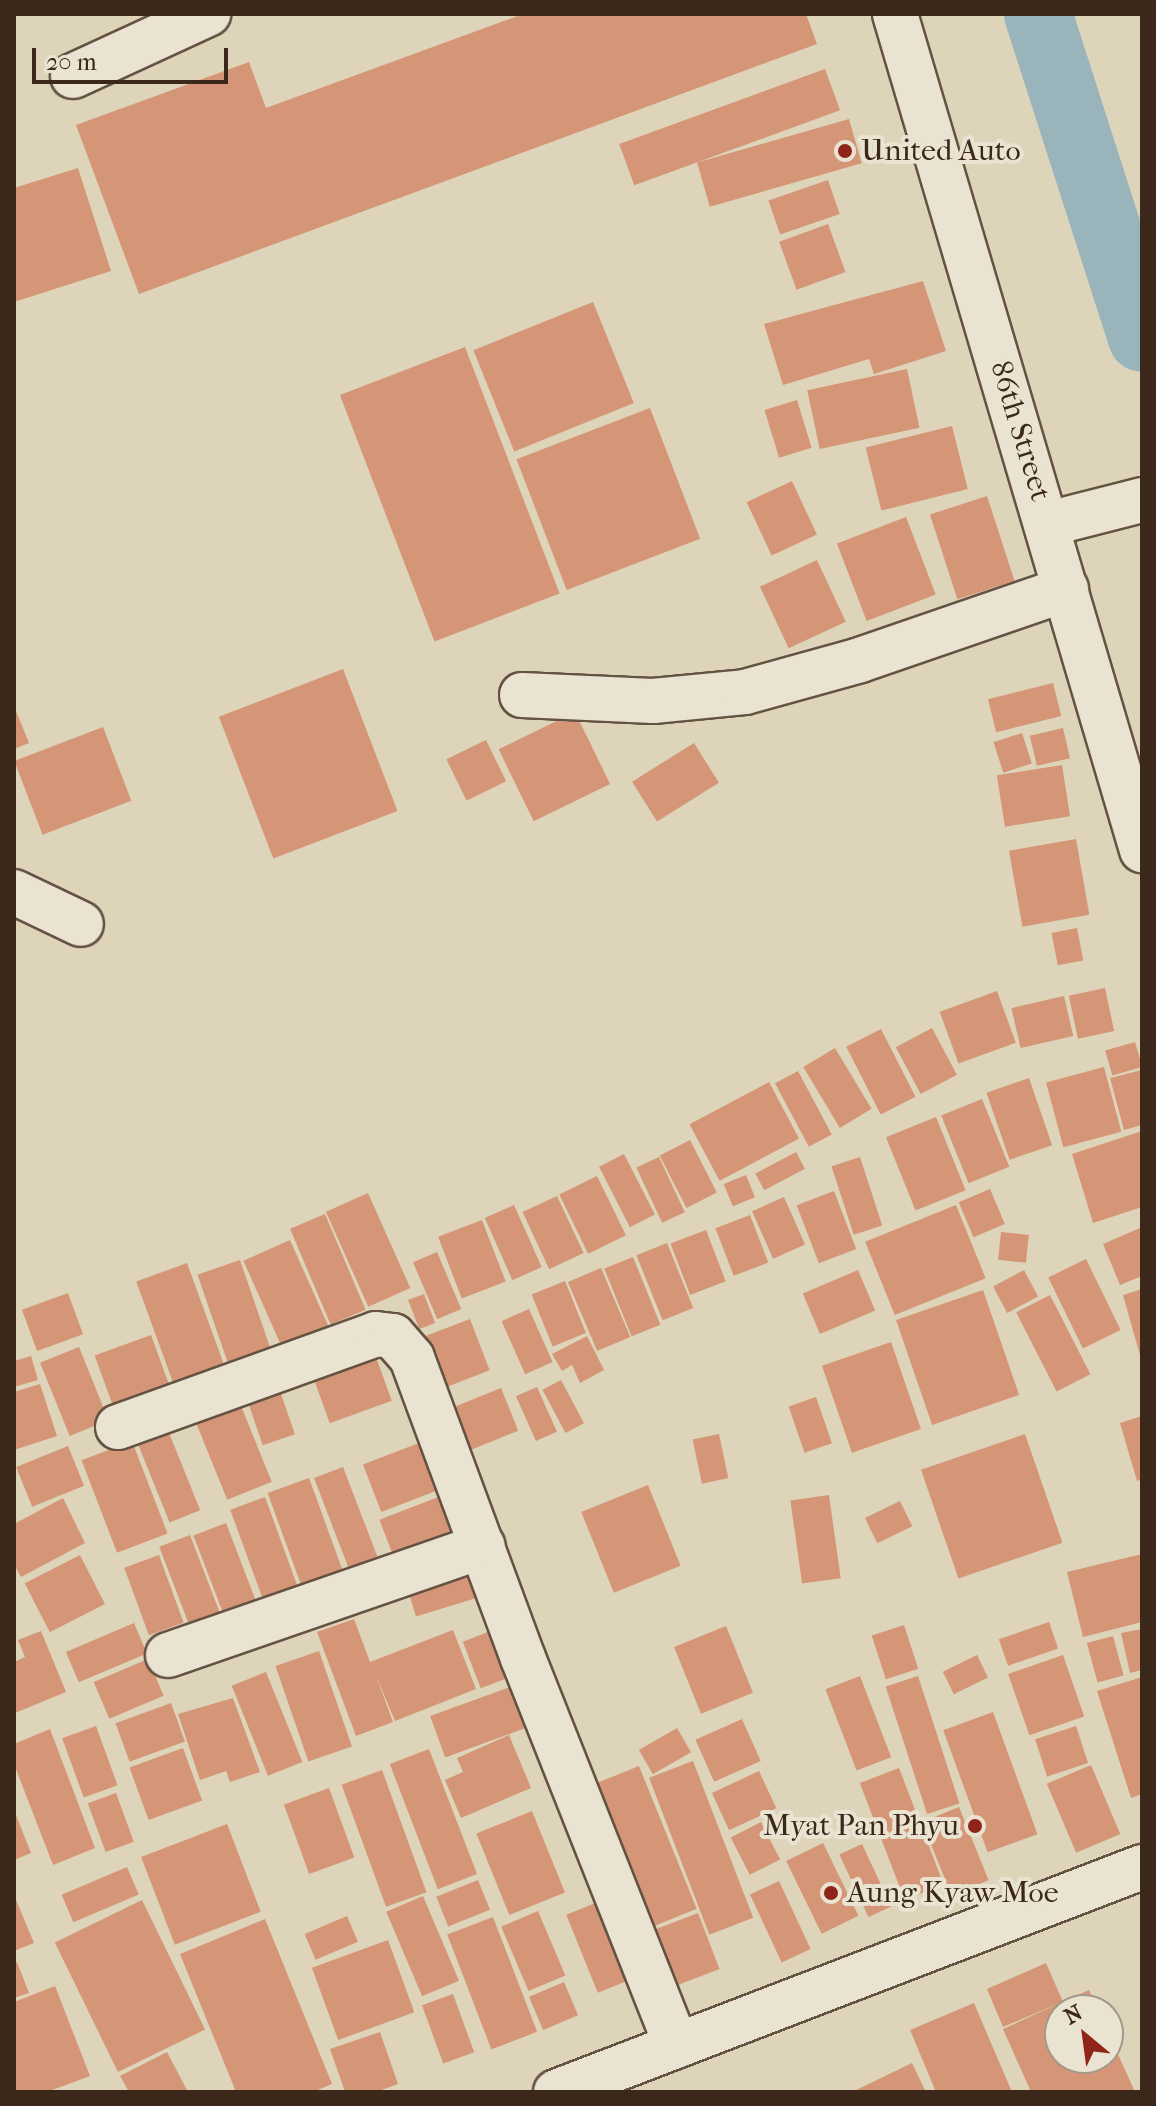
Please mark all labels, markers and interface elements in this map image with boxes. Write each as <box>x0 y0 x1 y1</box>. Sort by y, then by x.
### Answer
scale bar <box>36 32 232 82</box>
text: 20 m <box>46 48 97 76</box>
place label: United Auto <box>861 133 1021 169</box>
marker: United Auto <box>836 142 854 160</box>
street label: 86th Street <box>982 357 1058 505</box>
place label: Myat Pan Phyu <box>763 1808 959 1844</box>
marker: Myat Pan Phyu <box>966 1817 984 1835</box>
place label: Aung Kyaw Moe <box>847 1875 1059 1911</box>
marker: Aung Kyaw Moe <box>822 1884 840 1902</box>
north arrow <box>1044 1994 1124 2074</box>
text: N <box>1060 1999 1087 2030</box>

